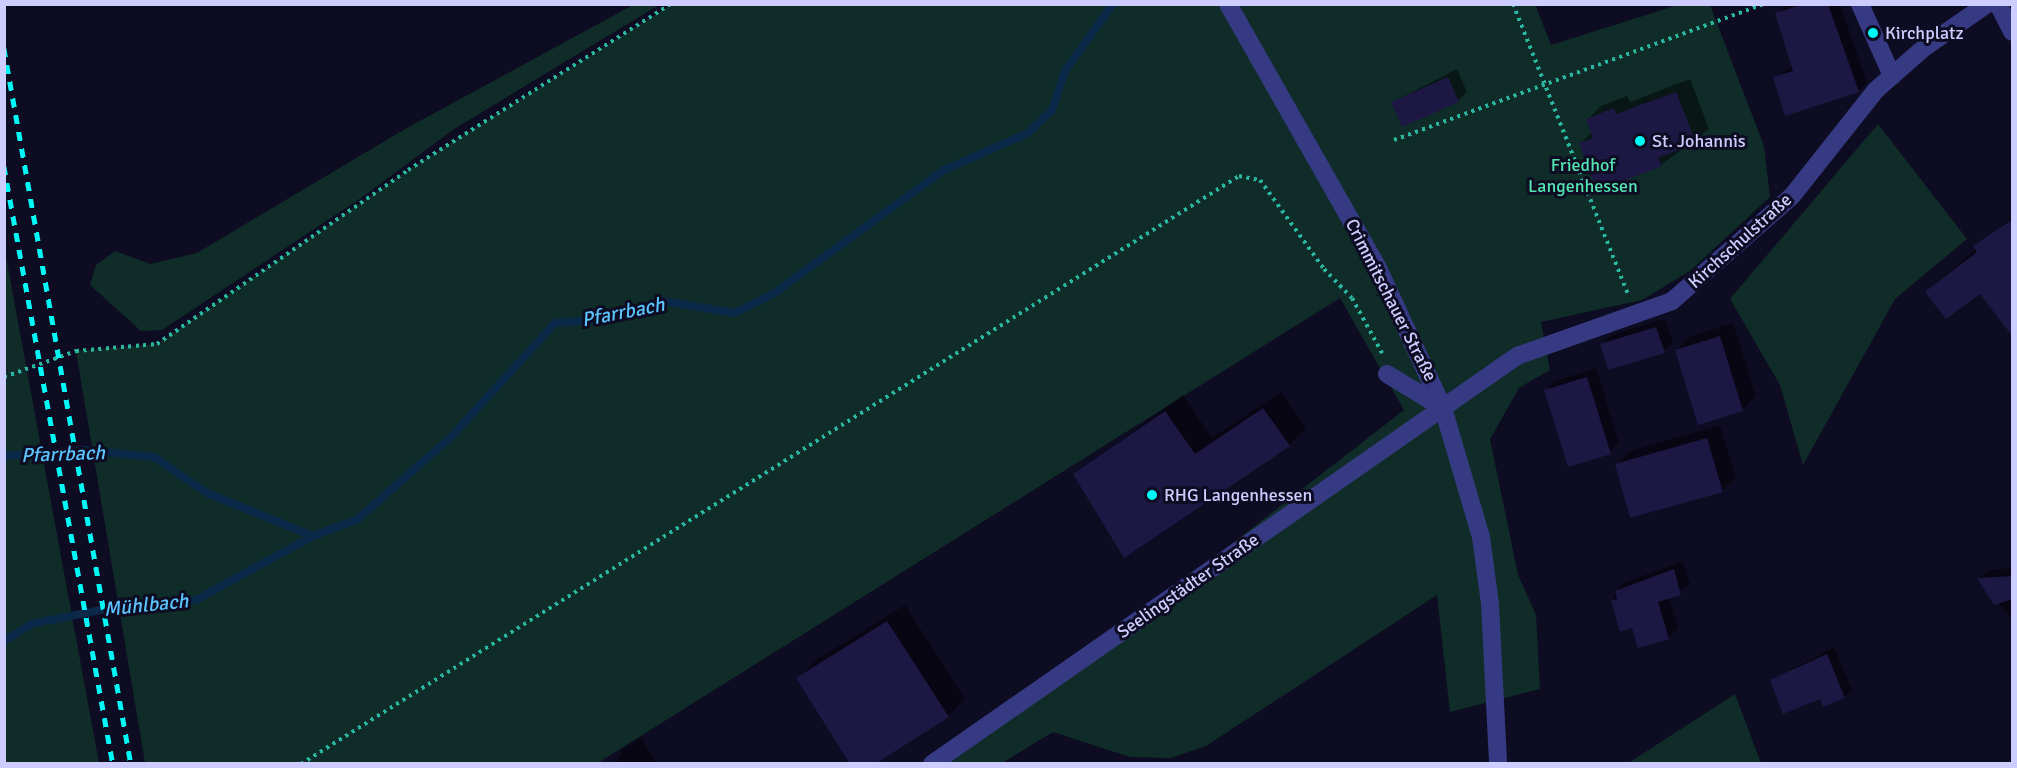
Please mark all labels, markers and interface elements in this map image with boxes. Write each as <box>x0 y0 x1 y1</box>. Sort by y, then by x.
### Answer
place label: Kirchplatz <box>1885 22 1964 44</box>
marker: Kirchplatz <box>1866 26 1880 40</box>
place label: St. Johannis <box>1652 130 1746 152</box>
marker: St. Johannis <box>1633 134 1647 148</box>
park label: Friedhof Langenhessen <box>1528 155 1638 198</box>
street label: Kirchschulstraße <box>1684 189 1796 293</box>
street label: Crimmitschauer Straße <box>1341 215 1441 385</box>
water label: Pfarrbach <box>579 292 667 332</box>
water label: Pfarrbach <box>21 441 105 467</box>
place label: RHG Langenhessen <box>1164 484 1312 506</box>
marker: RHG Langenhessen <box>1145 488 1159 502</box>
street label: Seelingstädter Straße <box>1113 529 1263 643</box>
water label: Mühlbach <box>103 589 189 621</box>

